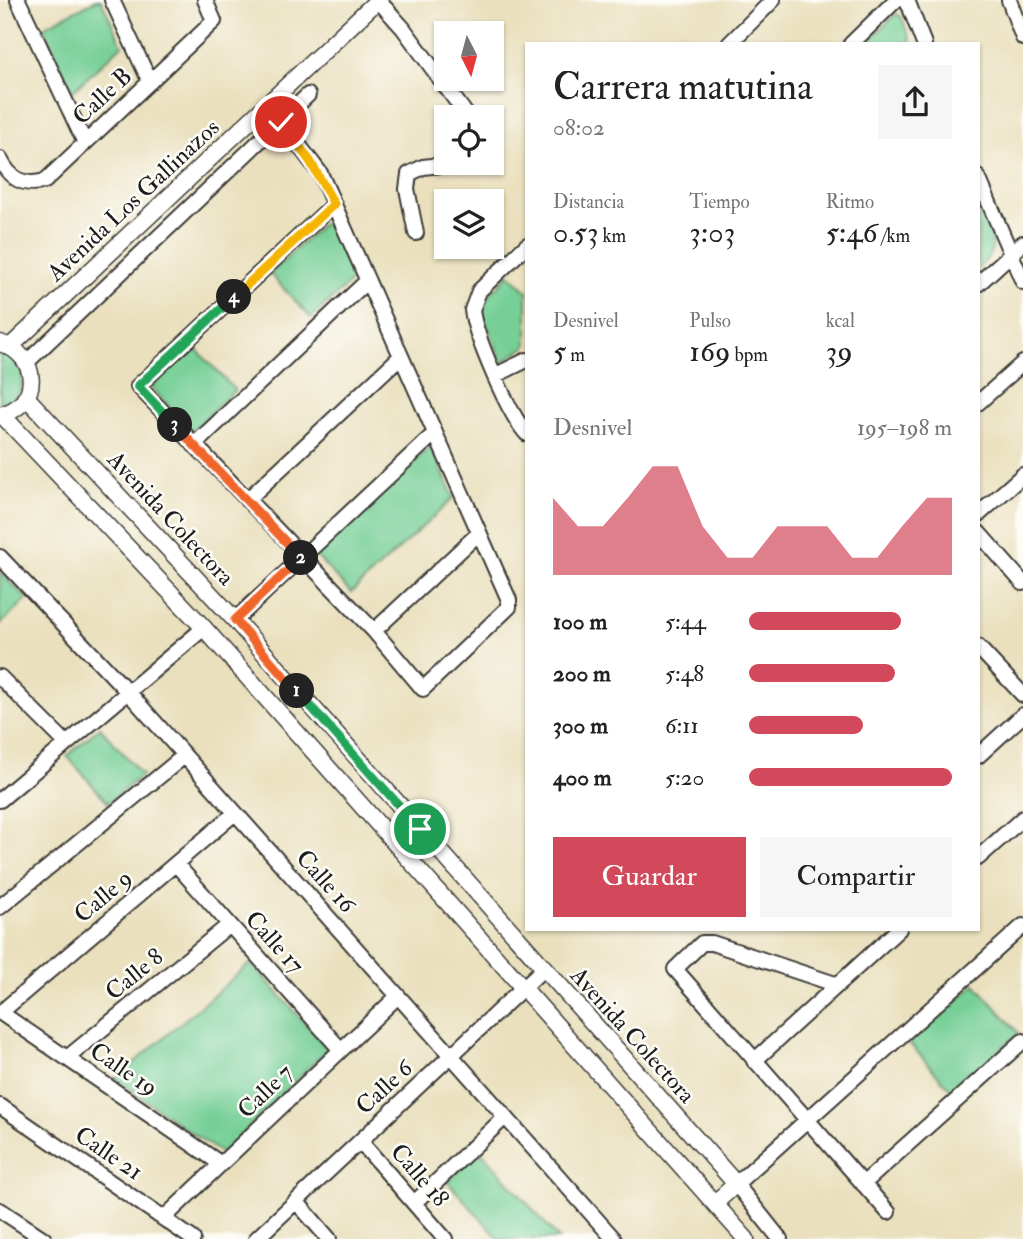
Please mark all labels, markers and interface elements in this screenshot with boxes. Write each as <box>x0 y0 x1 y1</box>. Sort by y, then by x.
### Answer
north arrow <box>434 21 504 91</box>
map controls <box>434 21 504 259</box>
street label: Calle B <box>66 61 139 132</box>
text: Carrera matutina <box>553 63 813 111</box>
button: share <box>878 65 952 139</box>
pin <box>251 92 311 152</box>
icon: check <box>262 103 300 141</box>
button: locate <box>434 105 504 175</box>
street label: Avenida Los Gallinazos <box>40 112 226 289</box>
text: 08:02 <box>553 113 605 142</box>
button: layers <box>434 189 504 259</box>
text: Distancia <box>553 190 624 214</box>
text: Tiempo <box>689 190 750 214</box>
text: Ritmo <box>826 190 874 214</box>
text: 0.53 <box>553 214 598 251</box>
text: 3:03 <box>689 214 735 251</box>
text: 5:46 <box>826 214 878 251</box>
text: km <box>598 224 626 248</box>
text: /km <box>878 224 910 248</box>
pin: 4 <box>216 280 252 314</box>
text: 4 <box>228 284 239 308</box>
text: Desnivel <box>553 309 619 333</box>
text: Pulso <box>689 309 731 333</box>
text: kcal <box>826 309 855 333</box>
text: 5 <box>553 333 566 370</box>
text: 169 <box>689 333 730 370</box>
text: 39 <box>826 333 853 370</box>
text: m <box>566 343 585 367</box>
text: bpm <box>730 343 768 367</box>
pin: 3 <box>158 408 192 442</box>
text: 3 <box>171 412 178 436</box>
text: Desnivel <box>553 413 632 442</box>
text: 195–198 m <box>857 413 952 442</box>
street label: Avenida Colectora <box>100 444 242 593</box>
pin: 2 <box>284 540 318 576</box>
text: 2 <box>296 545 305 569</box>
text: 100 m <box>553 607 607 636</box>
text: 5:44 <box>665 607 706 636</box>
text: 200 m <box>553 659 611 688</box>
text: 5:48 <box>665 659 704 688</box>
pin: 1 <box>280 674 314 708</box>
text: 1 <box>293 678 300 702</box>
text: 300 m <box>553 711 608 740</box>
text: 6:11 <box>665 711 699 740</box>
text: 400 m <box>553 763 612 792</box>
text: 5:20 <box>665 763 704 792</box>
pin <box>390 799 450 859</box>
icon: arrive <box>401 810 439 848</box>
button: Guardar <box>553 837 746 917</box>
button: Compartir <box>760 837 952 917</box>
street label: Calle 16 <box>289 843 364 921</box>
street label: Calle 9 <box>68 863 139 930</box>
street label: Calle 17 <box>238 904 311 980</box>
street label: Calle 8 <box>99 942 170 1007</box>
street label: Avenida Colectora <box>563 960 703 1111</box>
street label: Calle 19 <box>84 1035 164 1103</box>
street label: Calle 6 <box>349 1052 421 1121</box>
street label: Calle 7 <box>231 1057 300 1125</box>
street label: Calle 21 <box>69 1119 149 1187</box>
street label: Calle 18 <box>383 1137 456 1214</box>

